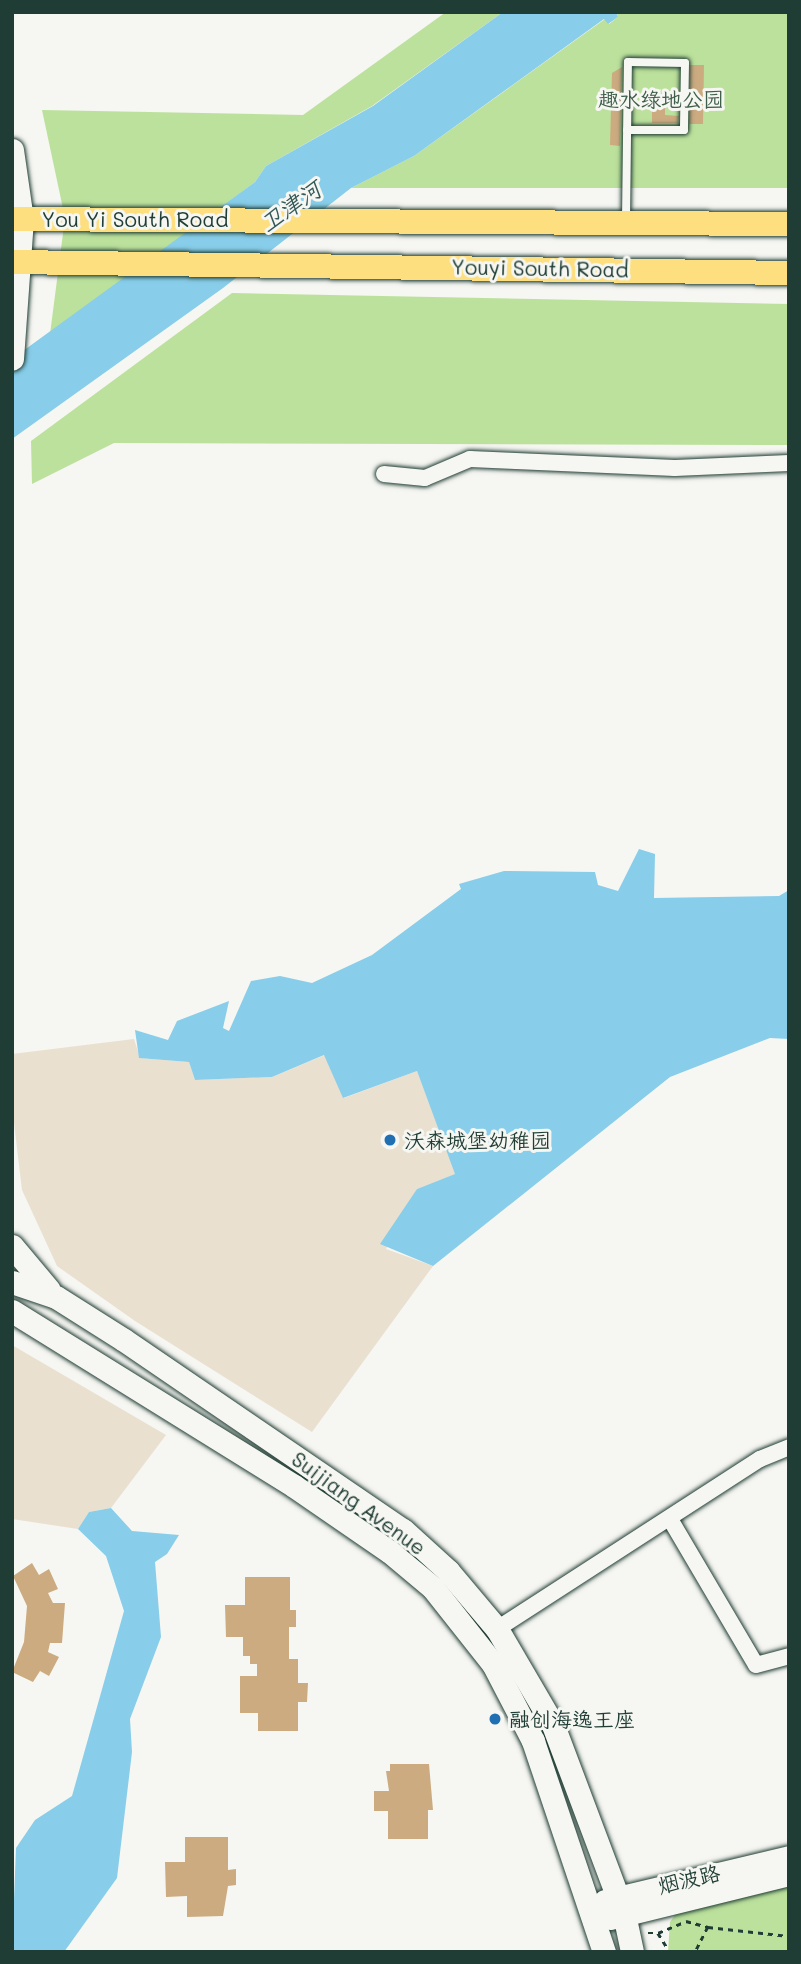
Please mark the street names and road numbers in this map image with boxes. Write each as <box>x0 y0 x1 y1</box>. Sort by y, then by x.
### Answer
street label: You Yi South Road <box>41 206 229 232</box>
street label: Youyi South Road <box>451 254 629 282</box>
street label: Suijiang Avenue <box>287 1446 431 1560</box>
street label: 烟波路 <box>655 1860 723 1898</box>

